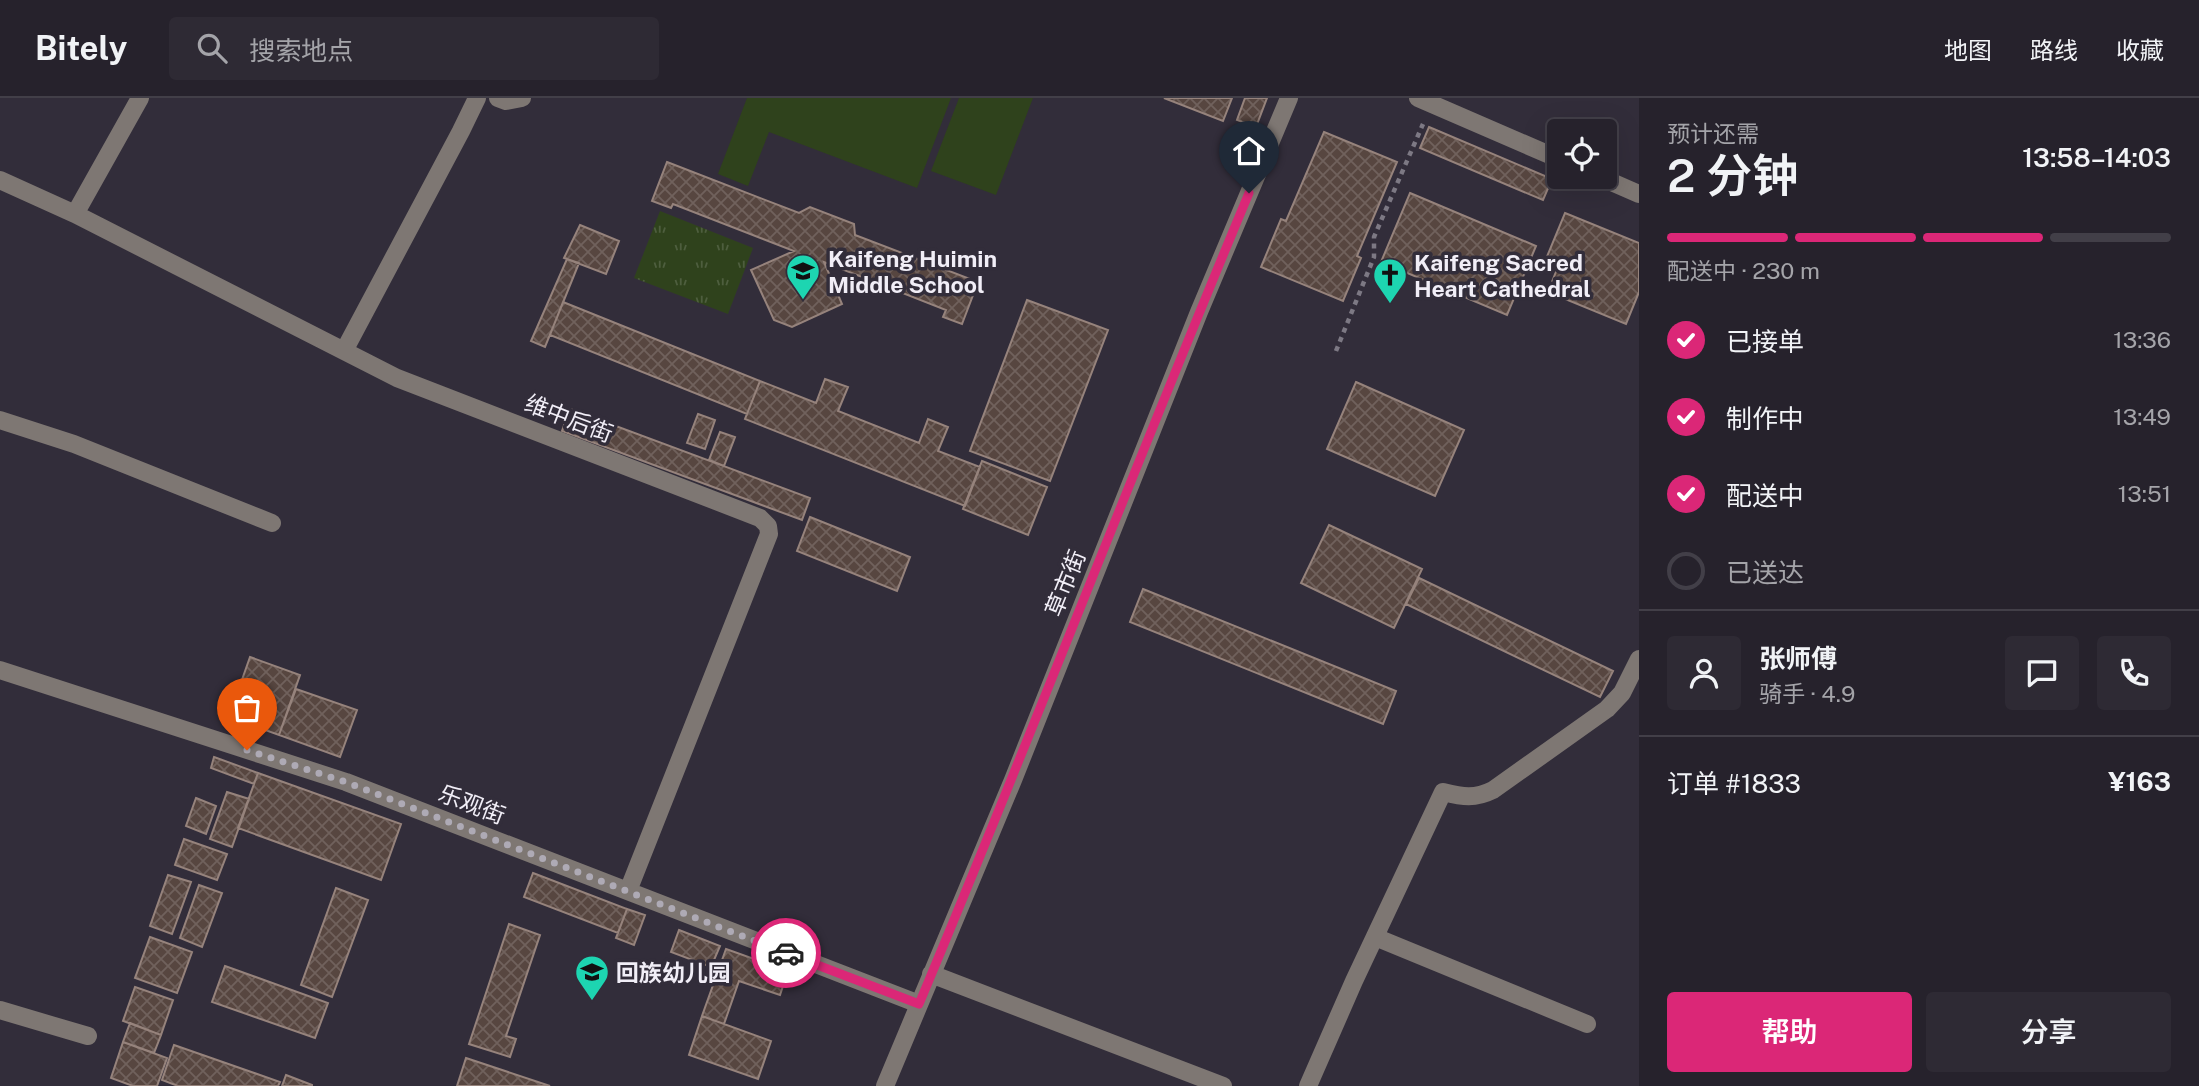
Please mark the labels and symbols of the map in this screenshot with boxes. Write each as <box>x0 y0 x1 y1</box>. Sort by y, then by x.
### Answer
pin <box>1219 121 1279 193</box>
place label: Kaifeng Huimin Middle School <box>828 245 997 298</box>
place label: Kaifeng Sacred Heart Cathedral <box>1414 249 1591 302</box>
school or university icon: Kaifeng Huimin Middle School <box>784 252 822 301</box>
church icon: Kaifeng Sacred Heart Cathedral <box>1371 256 1409 305</box>
street label: 维中后街 <box>521 389 617 447</box>
street label: 草市街 <box>1040 546 1090 620</box>
pin <box>217 678 277 750</box>
street label: 乐观街 <box>435 779 509 829</box>
courier <box>751 918 821 988</box>
school or university icon: 回族幼儿园 <box>573 953 611 1002</box>
place label: 回族幼儿园 <box>616 959 731 986</box>

